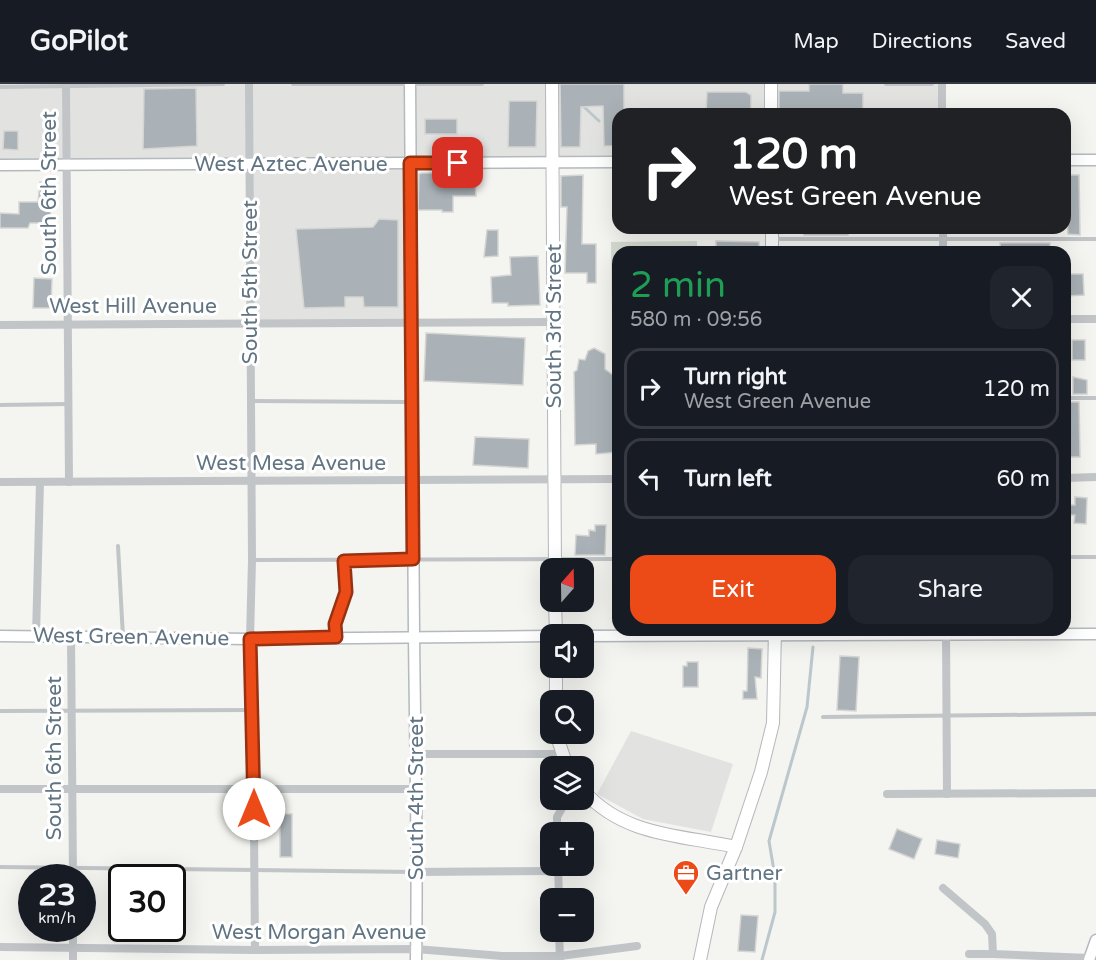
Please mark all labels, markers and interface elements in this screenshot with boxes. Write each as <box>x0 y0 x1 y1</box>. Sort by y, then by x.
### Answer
text: GoPilot <box>30 24 128 58</box>
text: Map <box>793 29 839 54</box>
text: Directions <box>872 29 972 54</box>
text: Saved <box>1005 29 1066 54</box>
street label: South 6th Street <box>37 111 62 275</box>
text: 120 m <box>729 129 858 180</box>
icon: right <box>630 132 708 210</box>
pin <box>432 137 483 188</box>
icon: arrive <box>441 146 474 179</box>
street label: West Aztec Avenue <box>194 152 388 177</box>
text: West Green Avenue <box>729 180 982 213</box>
street label: South 5th Street <box>238 200 263 364</box>
street label: South 3rd Street <box>542 244 567 408</box>
text: 2 min <box>630 264 726 307</box>
button: close <box>990 266 1053 329</box>
street label: West Hill Avenue <box>49 294 217 319</box>
text: 580 m · 09:56 <box>630 308 762 332</box>
text: Turn right <box>684 364 786 390</box>
icon: right <box>633 372 666 405</box>
text: 120 m <box>983 376 1050 402</box>
text: West Green Avenue <box>684 390 871 414</box>
street label: West Mesa Avenue <box>196 451 386 476</box>
icon: left <box>633 462 666 495</box>
text: Turn left <box>684 466 772 492</box>
text: 60 m <box>996 466 1050 492</box>
button: Exit <box>630 555 836 624</box>
button: Share <box>848 555 1053 624</box>
north arrow <box>540 558 594 612</box>
map controls <box>540 558 594 942</box>
street label: West Green Avenue <box>33 623 230 651</box>
button: sound <box>540 624 594 678</box>
street label: South 6th Street <box>42 676 67 840</box>
button: search <box>540 690 594 744</box>
street label: South 4th Street <box>404 716 429 880</box>
button: layers <box>540 756 594 810</box>
position arrow <box>222 777 286 841</box>
button: + <box>540 822 594 876</box>
office icon: Gartner <box>671 858 701 896</box>
place label: Gartner <box>706 861 782 886</box>
speed limit sign: 30 <box>108 864 186 942</box>
text: 23 <box>38 877 76 914</box>
button: − <box>540 888 594 942</box>
text: km/h <box>38 909 76 927</box>
street label: West Morgan Avenue <box>212 920 426 945</box>

